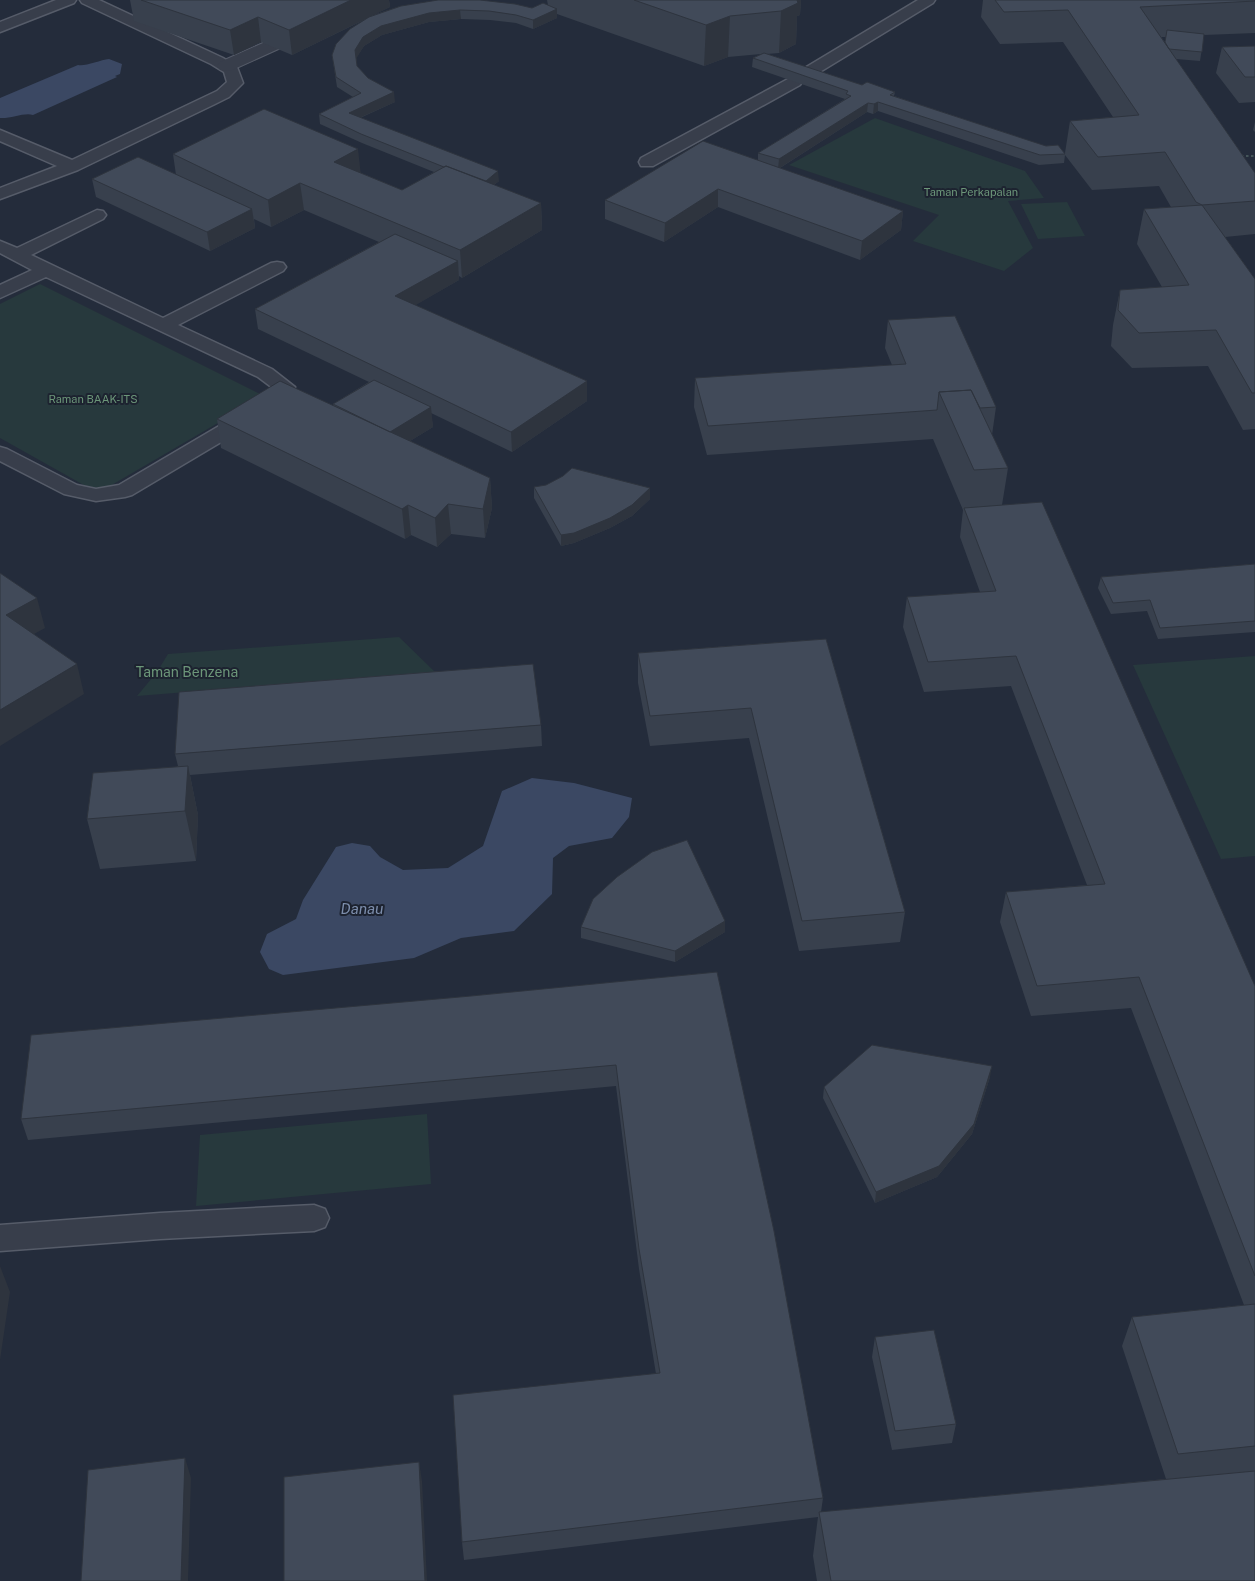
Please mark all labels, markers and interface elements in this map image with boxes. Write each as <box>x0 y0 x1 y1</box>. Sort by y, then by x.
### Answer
park label: Taman Perkapalan <box>924 186 1018 198</box>
park label: Raman BAAK-ITS <box>48 393 138 405</box>
park label: Taman Benzena <box>136 664 238 680</box>
water label: Danau <box>341 900 383 917</box>

